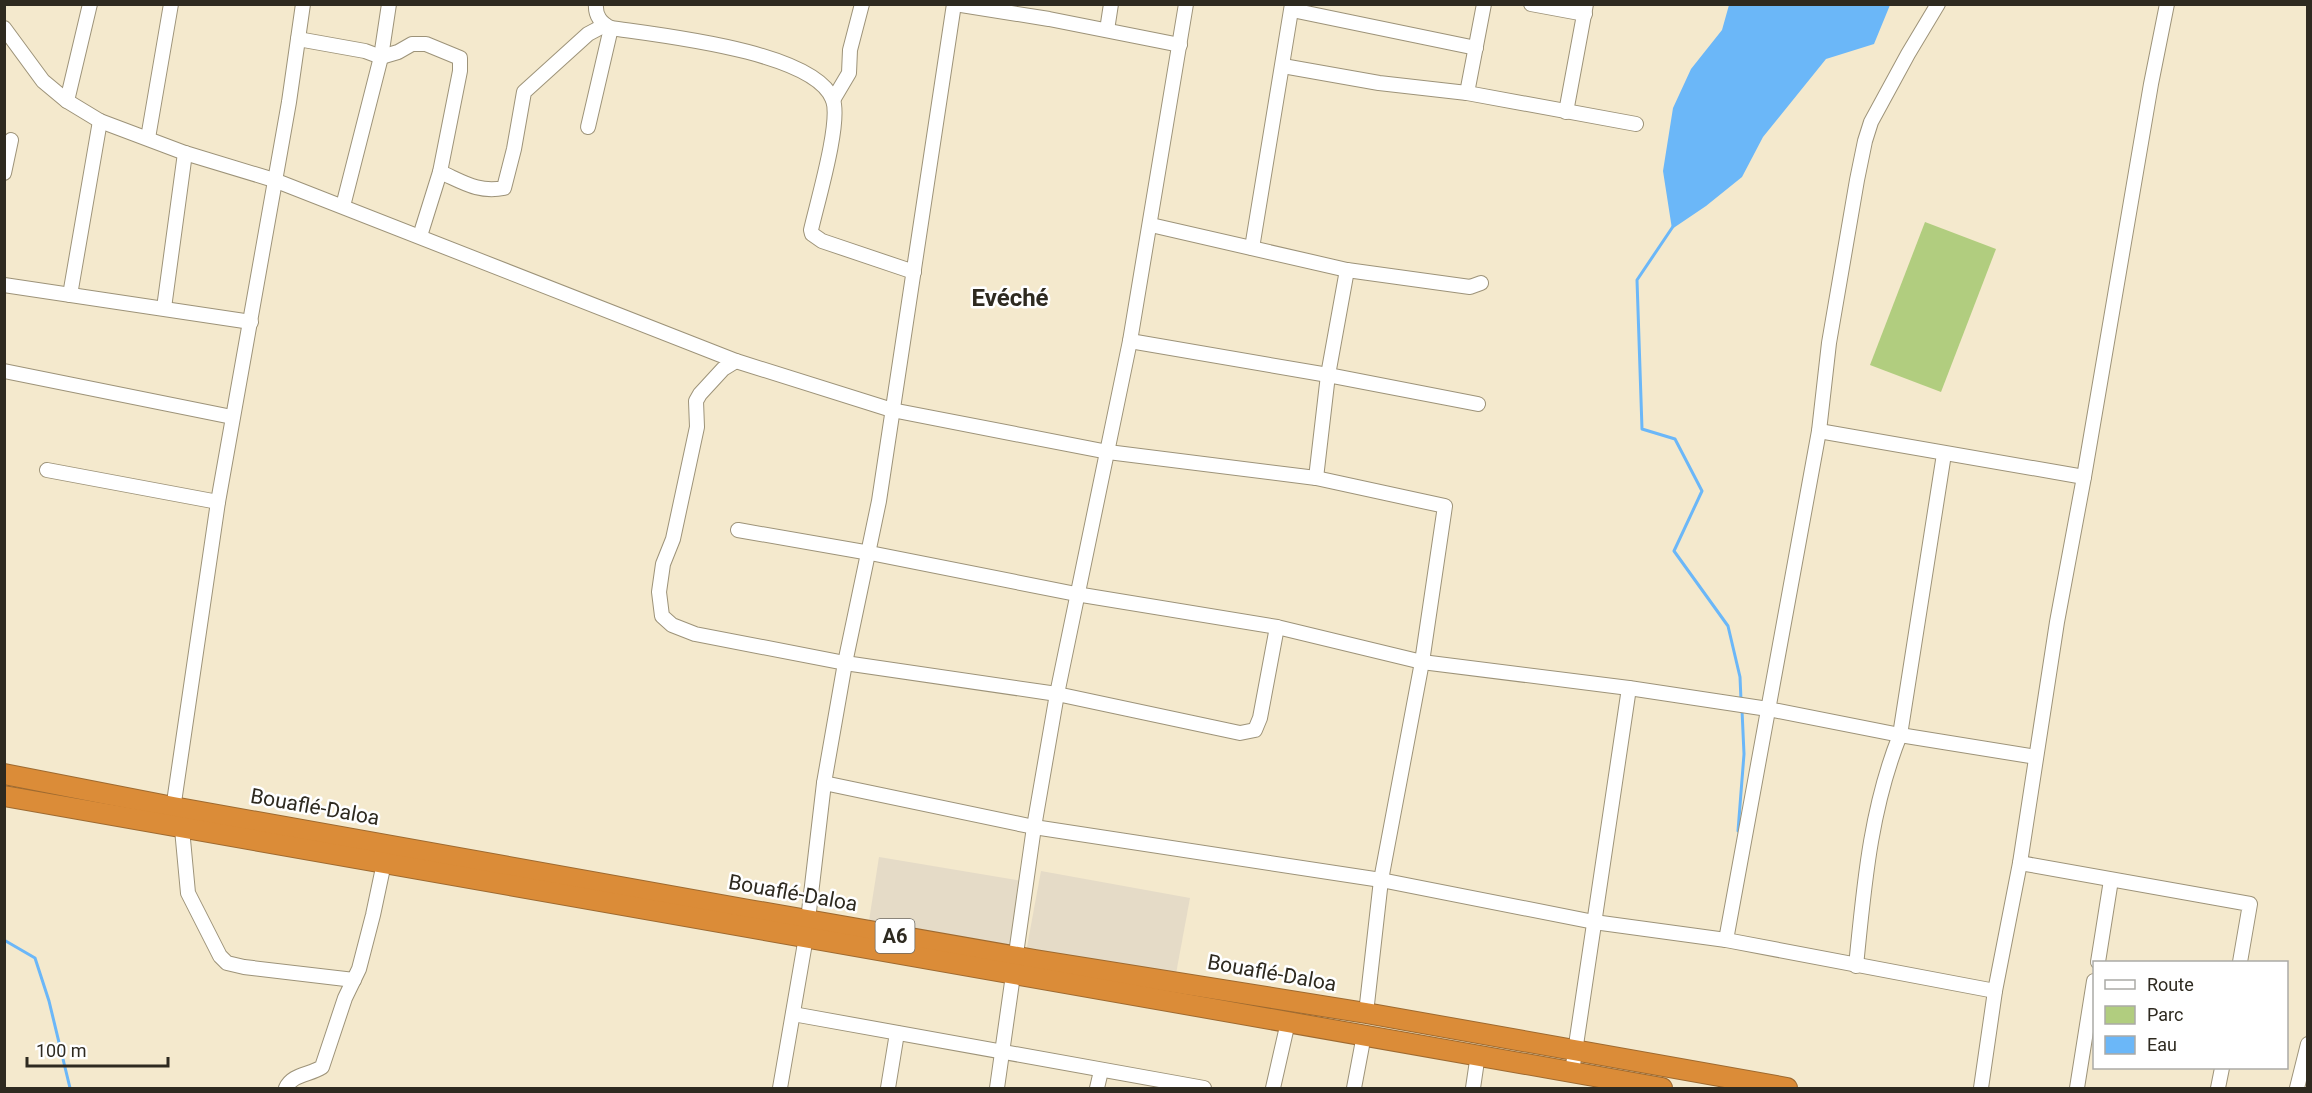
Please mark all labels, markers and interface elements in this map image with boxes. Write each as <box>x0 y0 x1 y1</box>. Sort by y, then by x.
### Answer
district label: Evéché <box>971 284 1049 312</box>
street label: Bouaflé-Daloa <box>249 784 381 830</box>
street label: Bouaflé-Daloa <box>727 870 859 916</box>
road number: A6 <box>876 919 914 953</box>
street label: Bouaflé-Daloa <box>1206 950 1338 996</box>
legend <box>2093 961 2288 1069</box>
text: Route <box>2147 974 2194 995</box>
text: Parc <box>2147 1004 2183 1025</box>
scale bar <box>27 1030 168 1068</box>
text: Eau <box>2147 1034 2177 1055</box>
text: 100 m <box>36 1040 87 1061</box>

